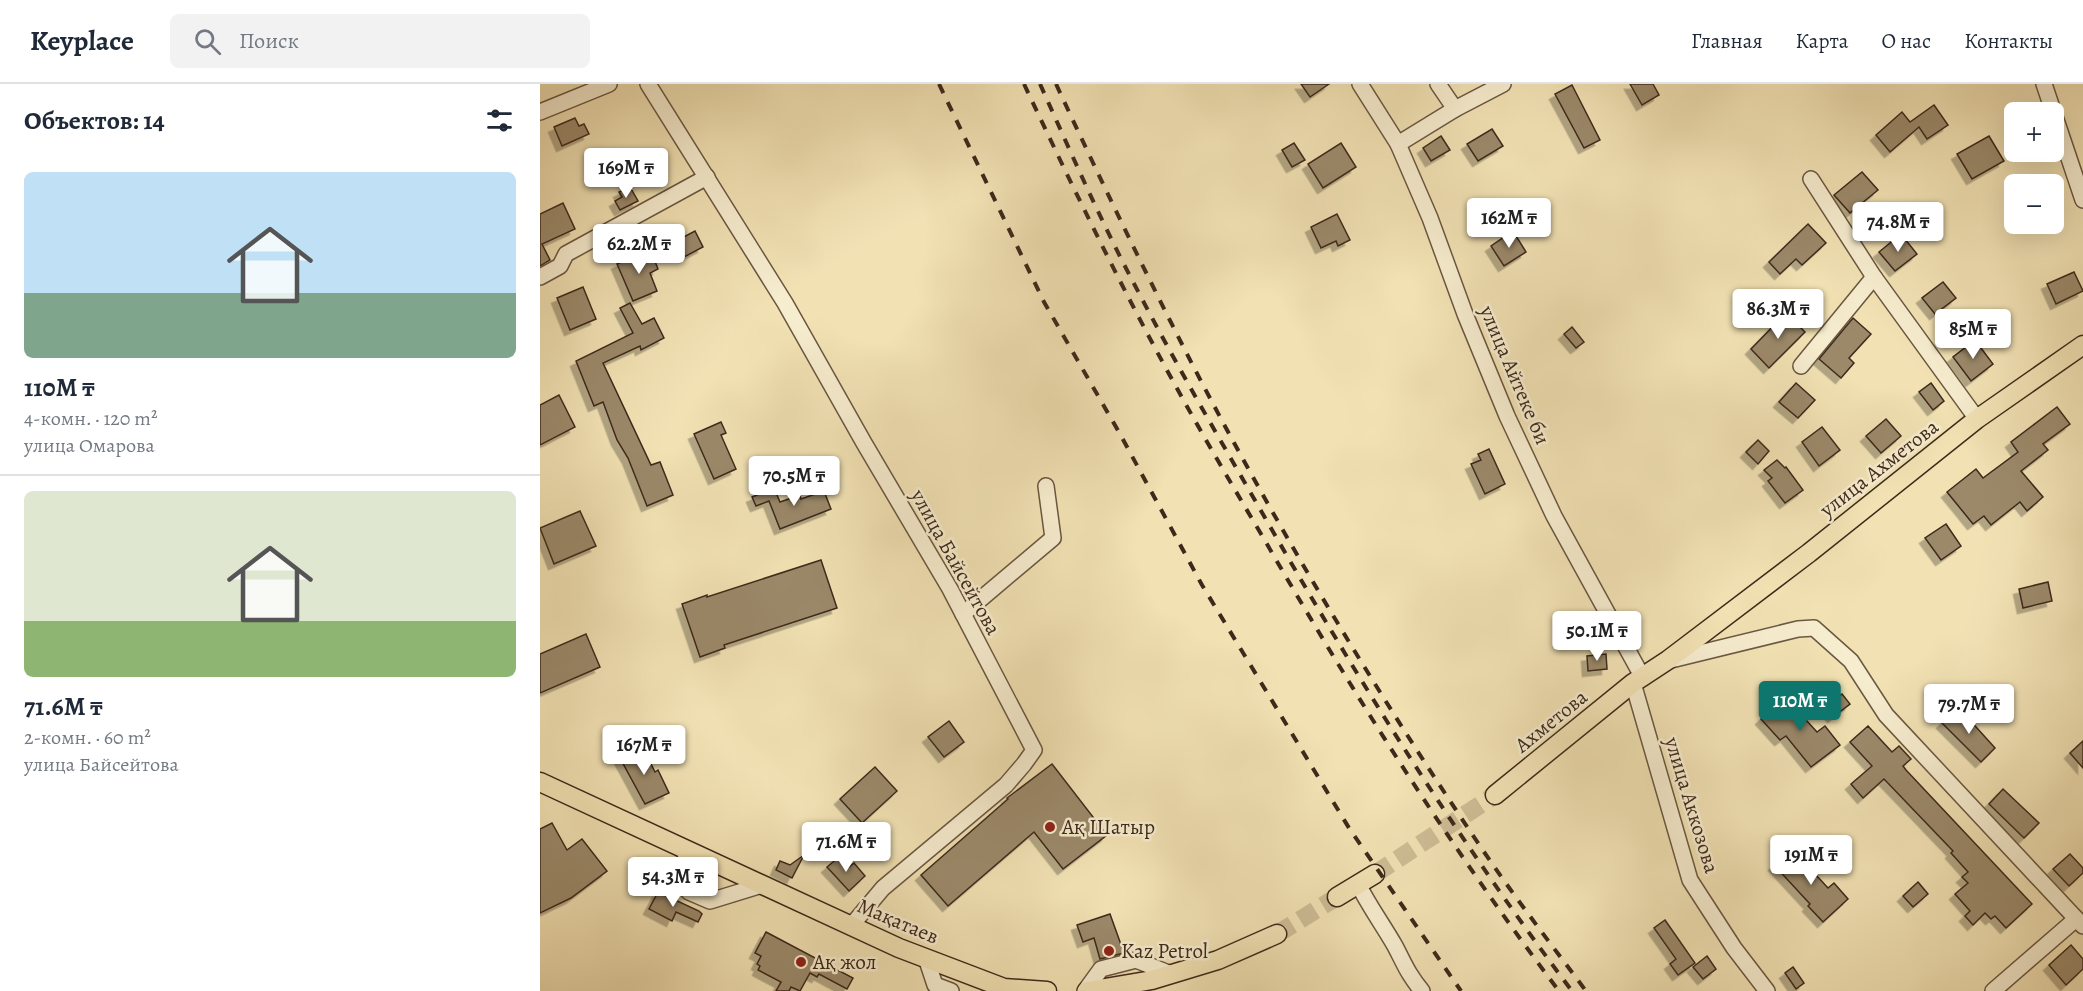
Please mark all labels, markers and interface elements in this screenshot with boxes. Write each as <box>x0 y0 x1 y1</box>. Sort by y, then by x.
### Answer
search box <box>170 14 590 68</box>
text: Keyplace <box>30 22 134 60</box>
icon: search <box>191 25 224 58</box>
text: Поиск <box>239 26 299 56</box>
text: Главная <box>1691 27 1763 55</box>
text: Карта <box>1796 27 1848 55</box>
text: О нас <box>1881 27 1931 55</box>
text: Контакты <box>1964 27 2053 55</box>
map controls <box>2004 102 2064 234</box>
button: + <box>2004 102 2064 162</box>
text: Объектов: 14 <box>24 103 165 138</box>
icon: filters <box>483 104 516 137</box>
pin: 169M ₸ <box>577 148 675 199</box>
text: 169M ₸ <box>598 154 654 181</box>
button: − <box>2004 174 2064 234</box>
pin: 162M ₸ <box>1460 198 1558 249</box>
pin: 74.8M ₸ <box>1843 202 1953 253</box>
text: 162M ₸ <box>1481 204 1537 231</box>
text: 74.8M ₸ <box>1866 208 1930 235</box>
icon: home <box>216 211 324 319</box>
pin: 62.2M ₸ <box>584 224 694 275</box>
text: 62.2M ₸ <box>607 230 671 257</box>
pin: 86.3M ₸ <box>1723 289 1833 340</box>
text: 86.3M ₸ <box>1746 295 1810 322</box>
street label: улица Айтеке би <box>1473 300 1557 449</box>
pin: 85M ₸ <box>1931 309 2015 360</box>
text: 85M ₸ <box>1949 315 1997 342</box>
text: 110M ₸ <box>24 370 95 405</box>
text: 4-комн. · 120 m² <box>24 405 158 432</box>
street label: улица Ахметова <box>1813 413 1944 524</box>
text: улица Омарова <box>24 432 155 459</box>
pin: 70.5M ₸ <box>739 456 849 507</box>
text: 70.5M ₸ <box>763 462 825 489</box>
street label: улица Байсейтова <box>904 483 1008 640</box>
icon: home <box>216 530 324 638</box>
pin: 50.1M ₸ <box>1542 611 1652 662</box>
text: 50.1M ₸ <box>1566 617 1628 644</box>
pin: 110M ₸ <box>1751 681 1849 732</box>
street label: Ахметова <box>1508 683 1593 760</box>
pin: 79.7M ₸ <box>1914 684 2024 735</box>
text: 110M ₸ <box>1773 687 1827 714</box>
text: 71.6M ₸ <box>24 689 103 724</box>
text: 79.7M ₸ <box>1938 690 2000 717</box>
text: 2-комн. · 60 m² <box>24 724 151 751</box>
pin: 167M ₸ <box>595 725 693 776</box>
text: 167M ₸ <box>616 731 672 758</box>
street label: улица Аккозова <box>1658 733 1726 877</box>
text: улица Байсейтова <box>24 751 179 778</box>
place label: Ақ Шатыр <box>1061 813 1155 841</box>
marker: Ақ Шатыр <box>1043 820 1057 834</box>
pin: 71.6M ₸ <box>791 822 901 873</box>
text: 71.6M ₸ <box>816 828 876 855</box>
pin: 191M ₸ <box>1762 835 1860 886</box>
text: 191M ₸ <box>1784 841 1838 868</box>
pin: 54.3M ₸ <box>618 857 728 908</box>
text: 54.3M ₸ <box>642 863 704 890</box>
street label: Мақатаев <box>853 891 943 951</box>
place label: Kaz Petrol <box>1121 937 1208 965</box>
marker: Kaz Petrol <box>1102 944 1116 958</box>
place label: Ақ жол <box>812 948 876 976</box>
marker: Ақ жол <box>794 955 808 969</box>

